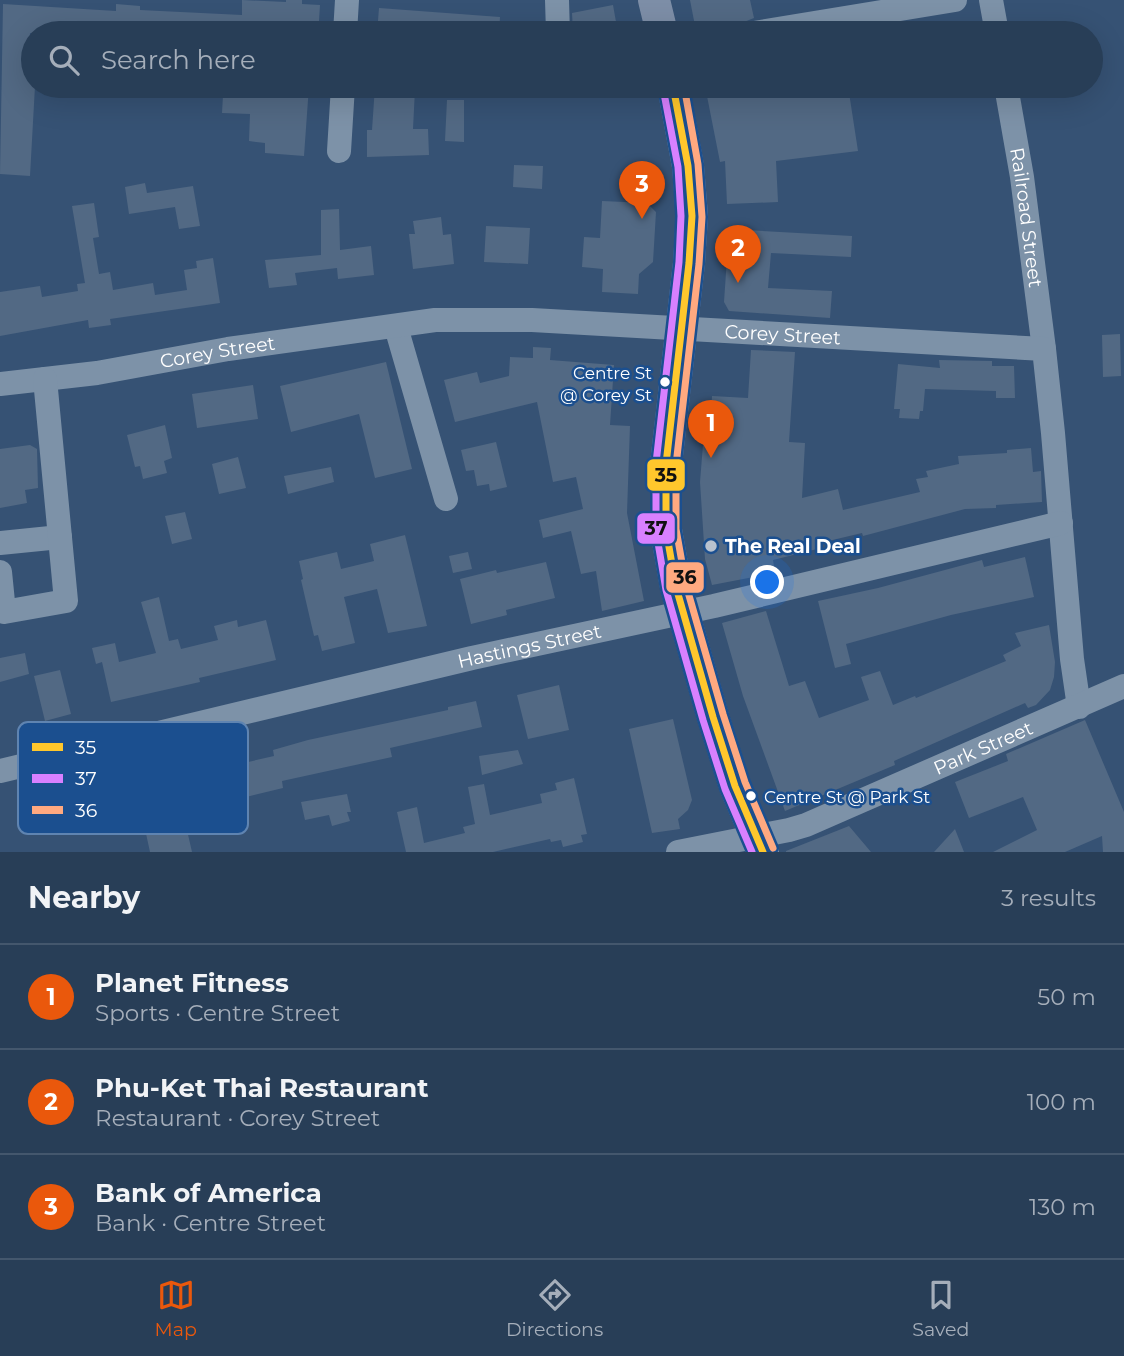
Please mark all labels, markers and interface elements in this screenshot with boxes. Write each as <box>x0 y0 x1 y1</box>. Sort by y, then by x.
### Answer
search box <box>21 21 1103 98</box>
icon: search <box>45 41 83 79</box>
text: Search here <box>101 44 256 76</box>
street label: Railroad Street <box>1005 146 1047 289</box>
pin: 3 <box>619 161 665 219</box>
pin: 2 <box>715 225 761 283</box>
street label: Corey Street <box>724 320 842 349</box>
street label: Corey Street <box>158 331 277 373</box>
place label: Centre St @ Corey St <box>560 363 652 405</box>
marker: Centre St @ Corey St <box>658 375 672 389</box>
pin: 1 <box>688 400 734 458</box>
line badge: 35 <box>646 458 686 492</box>
text: 35 <box>654 464 677 487</box>
line badge: 37 <box>636 512 676 545</box>
text: 37 <box>644 517 668 540</box>
place label: The Real Deal <box>725 535 861 558</box>
marker: The Real Deal <box>703 538 719 554</box>
line badge: 36 <box>665 561 705 594</box>
your location <box>750 565 784 599</box>
text: 36 <box>672 566 697 589</box>
street label: Hastings Street <box>455 619 604 673</box>
street label: Park Street <box>930 716 1037 780</box>
legend <box>18 722 248 834</box>
text: 35 <box>75 736 97 759</box>
text: 37 <box>75 767 97 790</box>
place label: Centre St @ Park St <box>764 787 930 807</box>
marker: Centre St @ Park St <box>744 789 758 803</box>
text: 36 <box>75 799 97 822</box>
text: Nearby <box>28 879 140 916</box>
text: 3 results <box>1001 884 1096 912</box>
text: Planet Fitness <box>95 967 289 999</box>
text: 1 <box>46 983 56 1011</box>
text: 50 m <box>1037 983 1096 1011</box>
text: Sports · Centre Street <box>95 999 340 1027</box>
text: Phu-Ket Thai Restaurant <box>95 1072 428 1104</box>
text: 2 <box>44 1088 58 1116</box>
text: 100 m <box>1027 1088 1096 1116</box>
text: Restaurant · Corey Street <box>95 1104 380 1132</box>
text: Bank of America <box>95 1177 322 1209</box>
text: 3 <box>44 1193 58 1221</box>
text: 130 m <box>1029 1193 1096 1221</box>
text: Bank · Centre Street <box>95 1209 326 1237</box>
tab: Map <box>155 1276 197 1341</box>
tab: Directions <box>506 1276 603 1341</box>
tab: Saved <box>912 1276 969 1341</box>

